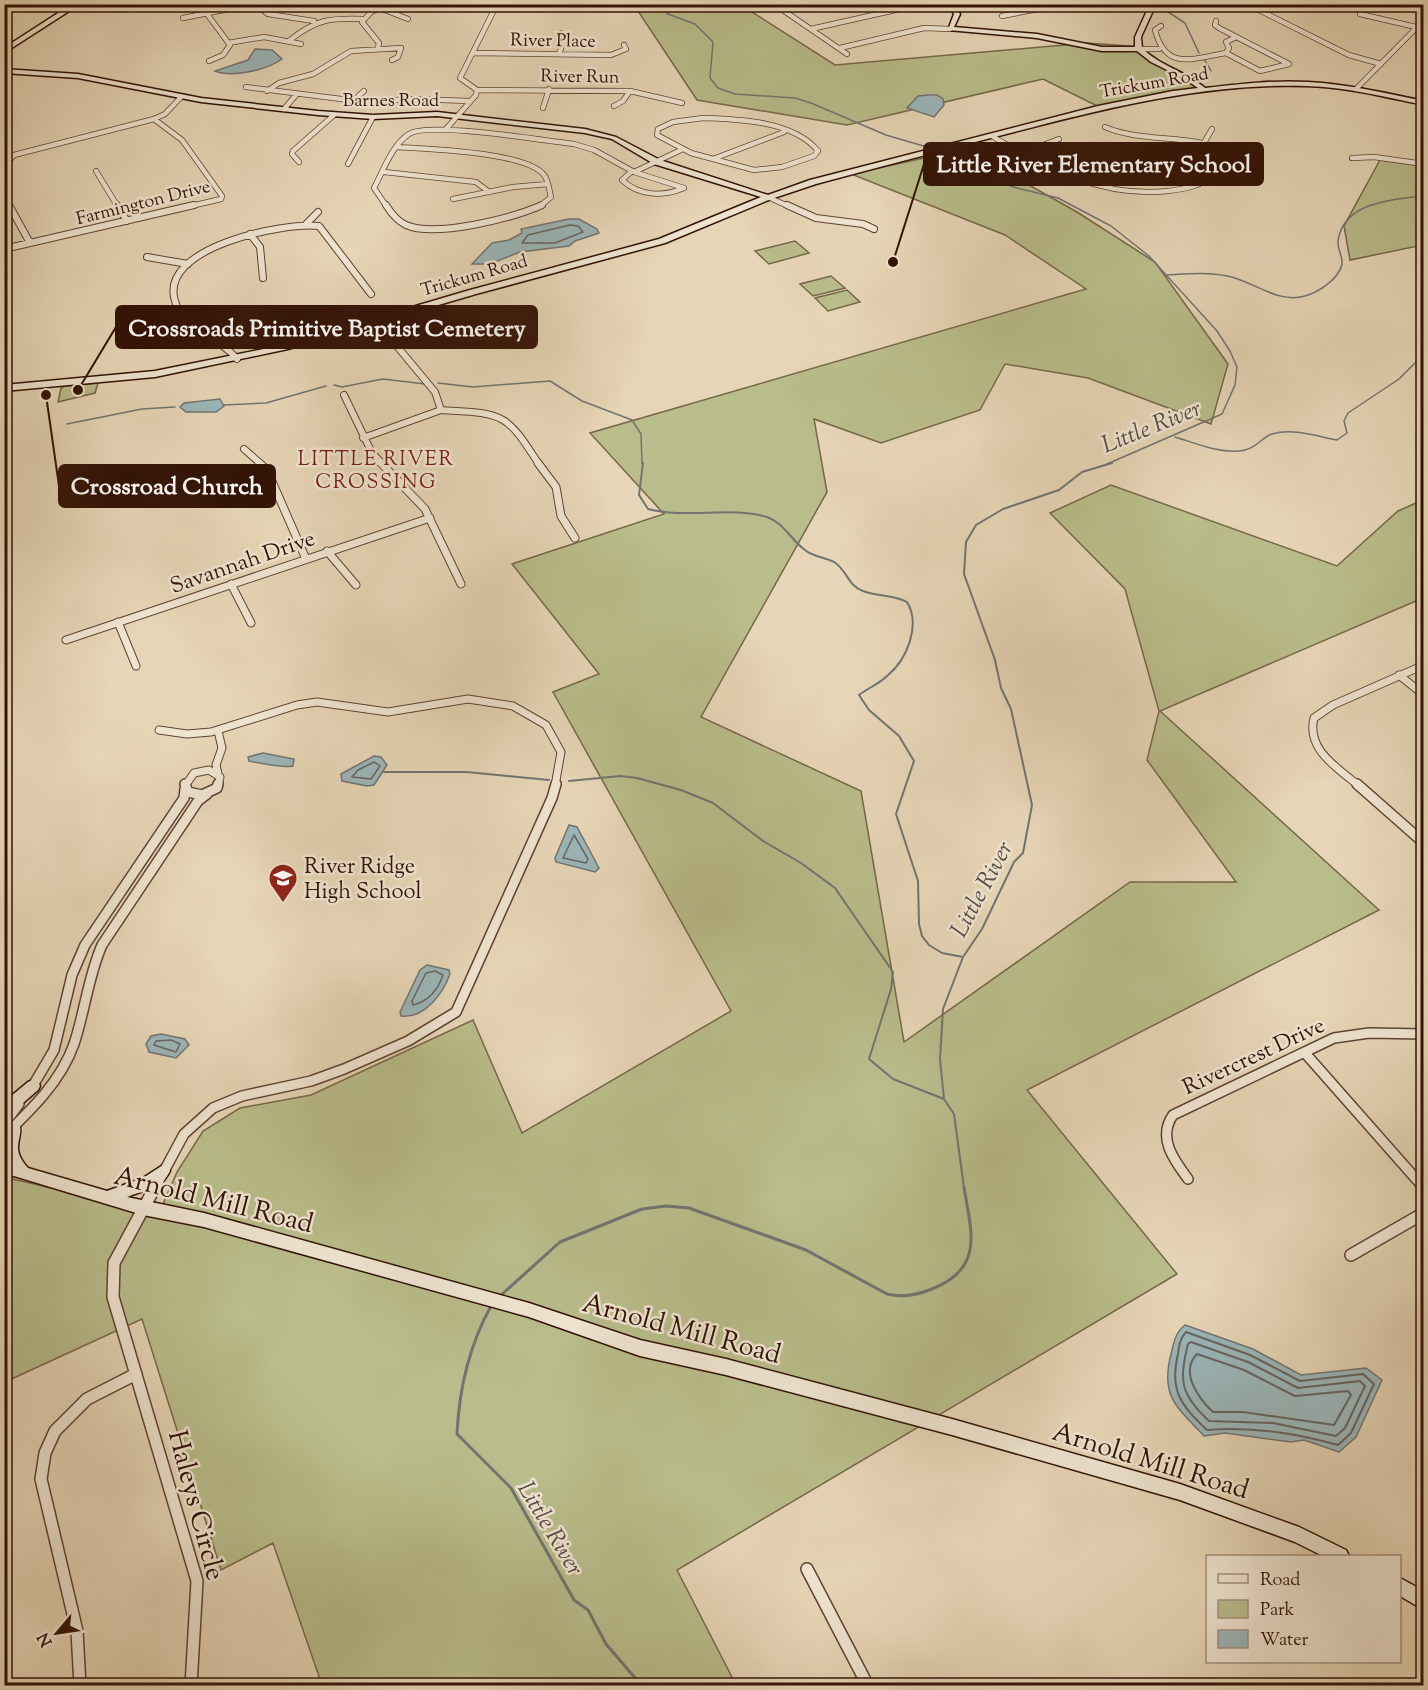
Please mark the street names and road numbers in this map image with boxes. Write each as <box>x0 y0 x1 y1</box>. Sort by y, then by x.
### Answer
street label: River Place <box>510 28 596 56</box>
street label: Trickum Road <box>1098 62 1211 106</box>
street label: River Run <box>540 64 620 92</box>
street label: Barnes Road <box>343 89 439 115</box>
street label: Farmington Drive <box>74 175 213 233</box>
street label: Trickum Road <box>418 249 531 305</box>
street label: Savannah Drive <box>166 524 320 604</box>
street label: Rivercrest Drive <box>1178 1011 1331 1105</box>
street label: Arnold Mill Road <box>110 1158 317 1245</box>
street label: Arnold Mill Road <box>578 1285 785 1376</box>
street label: Arnold Mill Road <box>1047 1414 1254 1511</box>
street label: Haleys Circle <box>156 1426 233 1585</box>

